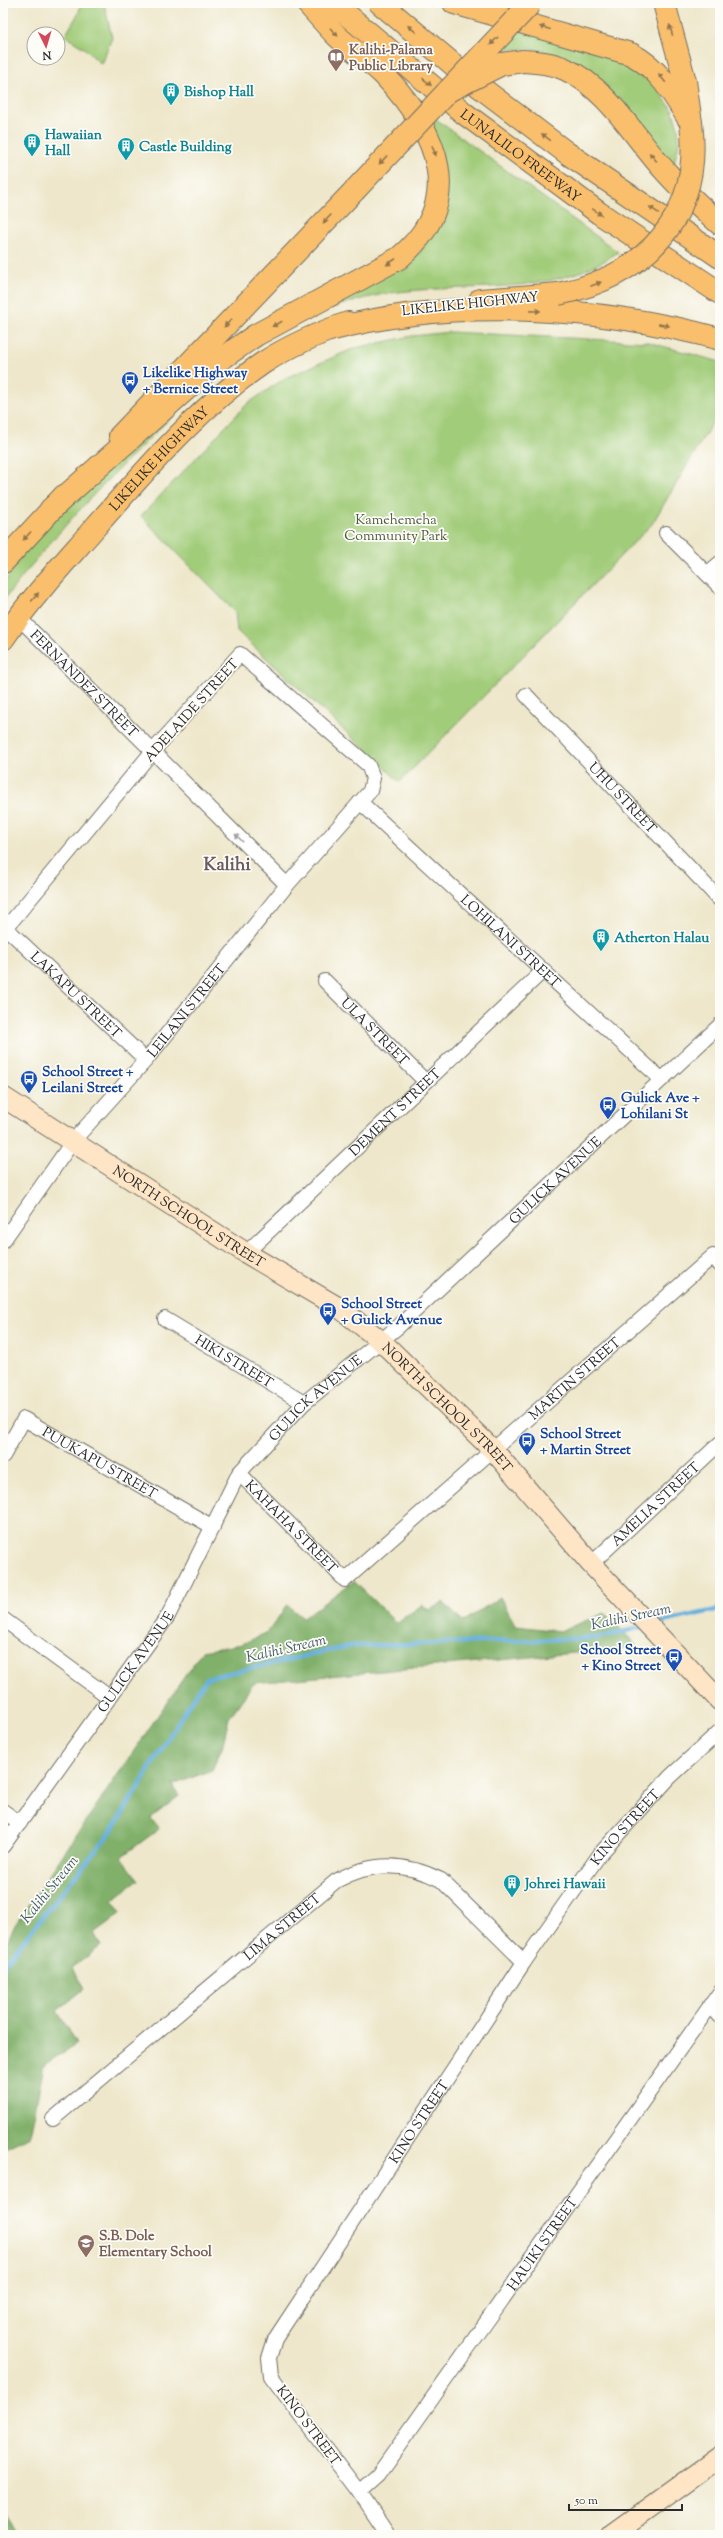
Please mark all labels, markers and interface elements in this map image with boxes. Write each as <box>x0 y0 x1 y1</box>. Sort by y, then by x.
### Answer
one-way arrow <box>668 24 674 36</box>
one-way arrow <box>407 25 417 34</box>
one-way arrow <box>539 25 551 31</box>
north arrow <box>26 26 66 66</box>
one-way arrow <box>329 27 338 37</box>
one-way arrow <box>489 36 499 46</box>
place label: Kalihi-Pālama Public Library <box>349 41 433 77</box>
text: N <box>41 47 53 63</box>
library icon: Kalihi-Pālama Public Library <box>326 47 346 72</box>
one-way arrow <box>658 73 667 84</box>
one-way arrow <box>422 78 433 87</box>
building icon: Bishop Hall <box>161 81 181 106</box>
place label: Bishop Hall <box>184 83 254 103</box>
street label: LUNALILO FREEWAY <box>455 106 584 208</box>
place label: Hawaiian Hall <box>45 126 103 162</box>
building icon: Hawaiian Hall <box>22 132 42 157</box>
one-way arrow <box>541 133 552 141</box>
building icon: Castle Building <box>116 136 136 161</box>
place label: Castle Building <box>139 138 232 158</box>
one-way arrow <box>432 145 438 157</box>
one-way arrow <box>648 152 657 162</box>
one-way arrow <box>378 155 388 165</box>
one-way arrow <box>648 206 659 214</box>
one-way arrow <box>592 208 602 216</box>
one-way arrow <box>322 214 332 224</box>
one-way arrow <box>385 259 397 266</box>
one-way arrow <box>590 280 602 286</box>
street label: LIKELIKE HIGHWAY <box>401 288 540 322</box>
one-way arrow <box>529 308 541 315</box>
one-way arrow <box>224 319 233 328</box>
one-way arrow <box>271 321 282 327</box>
one-way arrow <box>658 322 670 328</box>
place label: Likelike Highway + Bernice Street <box>143 364 248 400</box>
bus stop icon: Likelike Highway + Bernice Street <box>120 370 140 395</box>
street label: LIKELIKE HIGHWAY <box>106 403 215 516</box>
park label: Kamehemeha Community Park <box>344 511 448 547</box>
one-way arrow <box>23 531 32 540</box>
one-way arrow <box>30 591 39 602</box>
street label: FERNANDEZ STREET <box>25 626 142 743</box>
street label: ADELAIDE STREET <box>141 655 244 767</box>
street label: UHU STREET <box>583 759 660 839</box>
one-way arrow <box>234 833 244 843</box>
district label: Kalihi <box>203 853 251 879</box>
street label: LOHILANI STREET <box>455 891 564 994</box>
building icon: Atherton Halau <box>591 927 611 952</box>
place label: Atherton Halau <box>614 929 710 949</box>
street label: LAKAPU STREET <box>25 948 125 1044</box>
street label: LEILANI STREET <box>144 960 232 1063</box>
street label: ULA STREET <box>335 994 413 1071</box>
place label: School Street + Leilani Street <box>42 1063 134 1099</box>
street label: DEMENT STREET <box>346 1065 447 1162</box>
bus stop icon: School Street + Leilani Street <box>19 1069 39 1094</box>
place label: Gulick Ave + Lohilani St <box>621 1089 700 1125</box>
bus stop icon: Gulick Ave + Lohilani St <box>598 1095 618 1120</box>
street label: GULICK AVENUE <box>505 1133 607 1230</box>
street label: NORTH SCHOOL STREET <box>108 1162 268 1274</box>
place label: School Street + Gulick Avenue <box>341 1295 443 1331</box>
bus stop icon: School Street + Gulick Avenue <box>318 1301 338 1326</box>
street label: HIKI STREET <box>190 1331 276 1394</box>
street label: MARTIN STREET <box>525 1334 626 1426</box>
street label: NORTH SCHOOL STREET <box>376 1339 516 1478</box>
street label: GULICK AVENUE <box>265 1351 368 1447</box>
street label: PUUKAPU STREET <box>38 1423 160 1505</box>
place label: School Street + Martin Street <box>540 1425 631 1461</box>
bus stop icon: School Street + Martin Street <box>517 1431 537 1456</box>
street label: AMELIA STREET <box>608 1458 706 1552</box>
street label: KAHAHA STREET <box>239 1476 341 1579</box>
water label: Kalihi Stream <box>589 1599 674 1636</box>
street label: GULICK AVENUE <box>94 1608 181 1718</box>
water label: Kalihi Stream <box>244 1630 329 1669</box>
place label: School Street + Kino Street <box>580 1641 661 1677</box>
bus stop icon: School Street + Kino Street <box>664 1647 684 1672</box>
street label: KINO STREET <box>587 1786 666 1870</box>
water label: Kalihi Stream <box>16 1851 84 1928</box>
building icon: Johrei Hawaii <box>502 1873 522 1898</box>
place label: Johrei Hawaii <box>524 1875 606 1895</box>
street label: LIMA STREET <box>240 1890 326 1966</box>
street label: KINO STREET <box>385 2077 455 2168</box>
street label: HAUIKI STREET <box>503 2194 584 2296</box>
place label: S.B. Dole Elementary School <box>99 2227 212 2263</box>
school or university icon: S.B. Dole Elementary School <box>76 2233 96 2258</box>
street label: KINO STREET <box>271 2382 344 2471</box>
scale bar <box>569 2486 682 2512</box>
text: 50 m <box>574 2492 598 2510</box>

